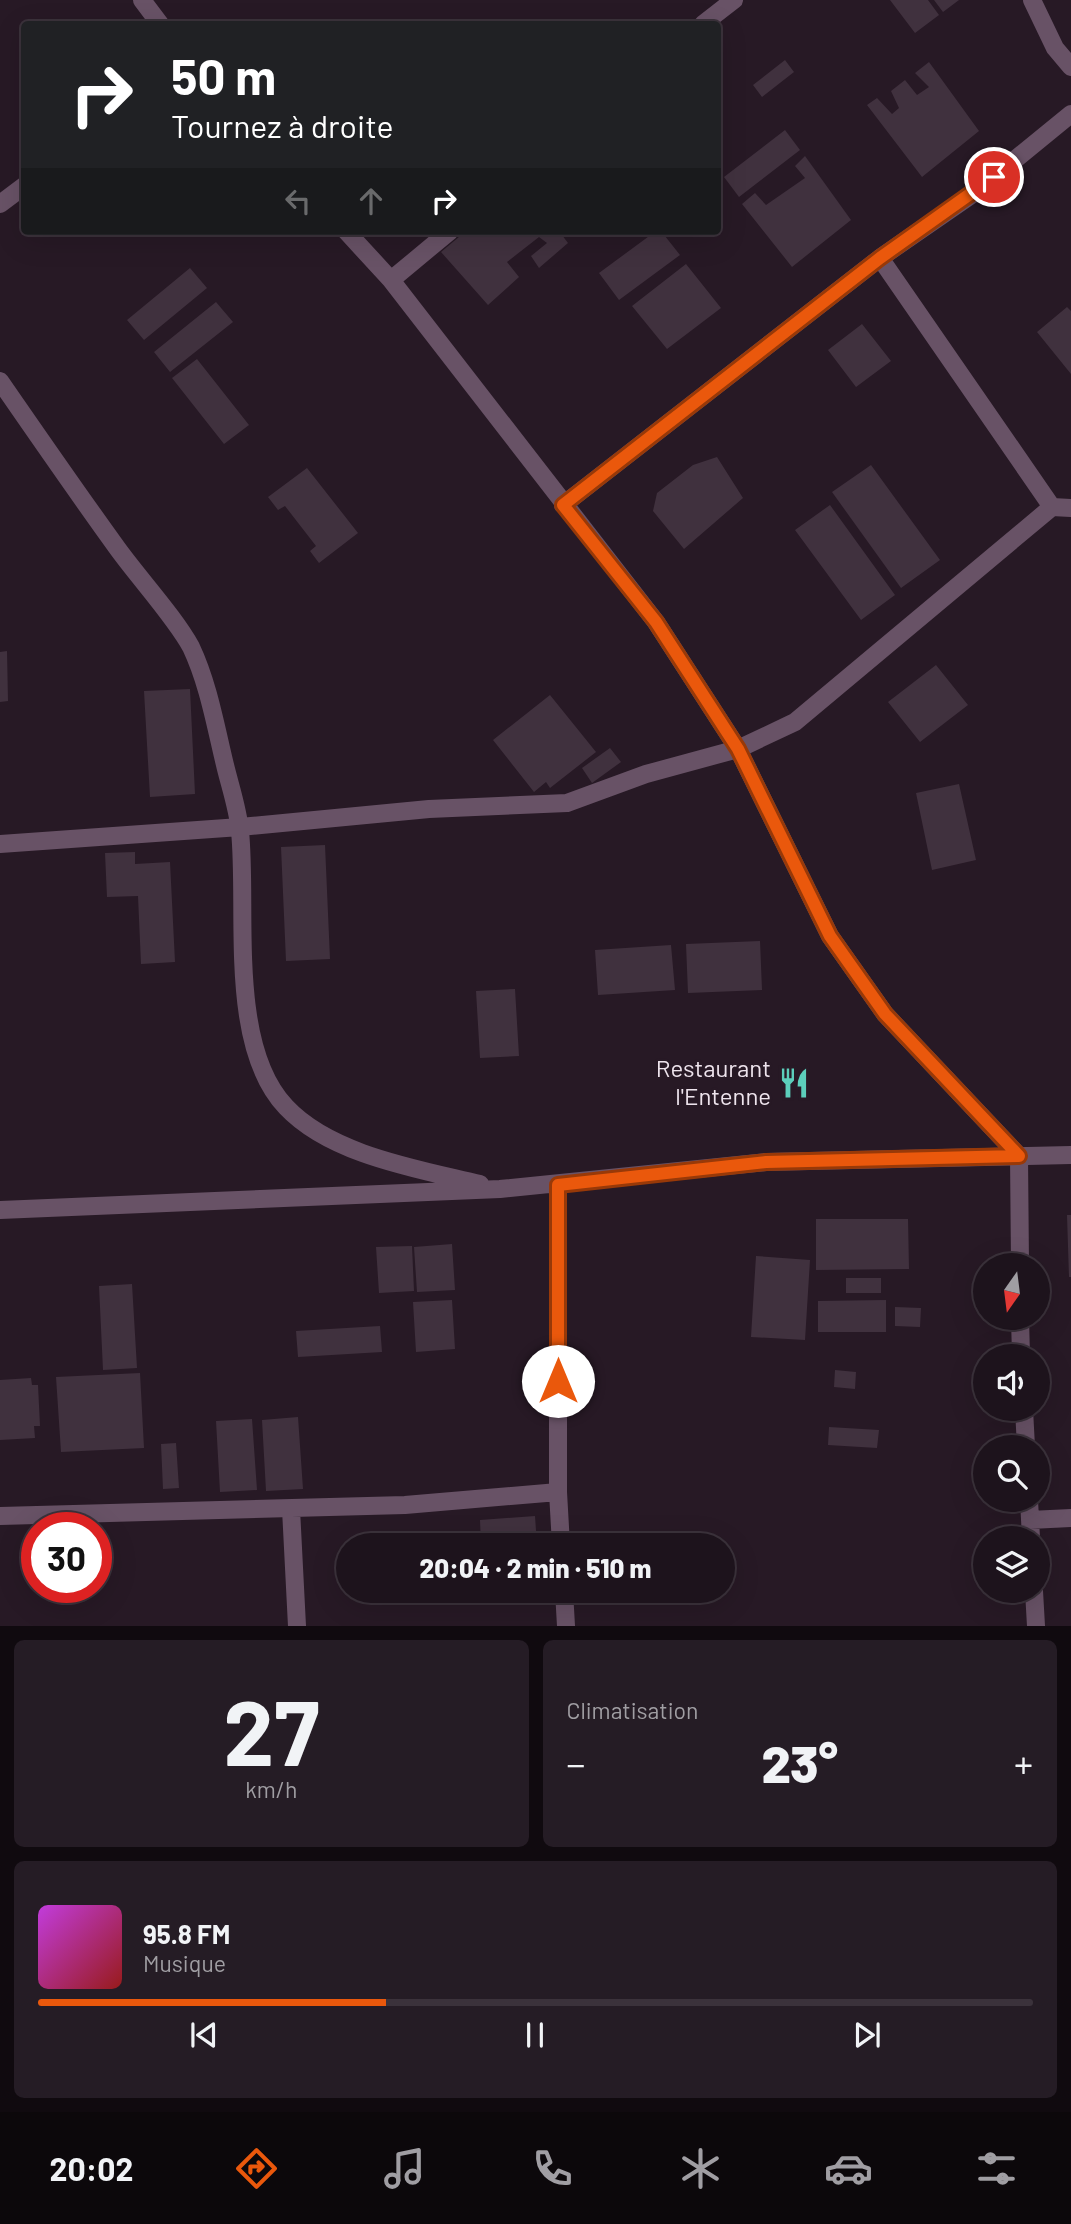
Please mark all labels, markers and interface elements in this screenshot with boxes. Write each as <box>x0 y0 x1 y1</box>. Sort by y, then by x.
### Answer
text: 50 m <box>171 46 276 105</box>
icon: right <box>56 49 147 140</box>
text: Tournez à droite <box>171 106 393 144</box>
pin <box>964 147 1024 207</box>
icon: arrive <box>975 158 1013 196</box>
icon: left <box>279 182 317 220</box>
icon: ahead <box>352 182 390 220</box>
icon: right <box>425 182 463 220</box>
place label: Restaurant l'Entenne <box>656 1053 771 1110</box>
restaurant icon: Restaurant l'Entenne <box>777 1066 811 1100</box>
north arrow <box>973 1253 1050 1330</box>
map controls <box>973 1253 1050 1603</box>
position arrow <box>521 1344 595 1418</box>
button: sound <box>973 1344 1050 1421</box>
button: search <box>973 1435 1050 1512</box>
speed limit sign: 30 <box>21 1512 112 1603</box>
button: layers <box>973 1526 1050 1603</box>
text: 20:04 · 2 min · 510 m <box>420 1552 651 1583</box>
text: 27 <box>223 1675 319 1784</box>
text: Climatisation <box>567 1696 698 1724</box>
text: 23° <box>761 1731 838 1793</box>
text: − <box>567 1740 586 1786</box>
text: + <box>1014 1740 1033 1786</box>
text: km/h <box>245 1775 297 1803</box>
text: 95.8 FM <box>143 1918 230 1949</box>
text: Musique <box>143 1949 226 1977</box>
icon: previous <box>185 2016 223 2054</box>
icon: pause <box>516 2016 554 2054</box>
icon: next <box>848 2016 886 2054</box>
icon: directions <box>232 2144 281 2193</box>
icon: music <box>380 2144 429 2193</box>
icon: phone <box>528 2144 577 2193</box>
icon: climate <box>676 2144 725 2193</box>
icon: car <box>824 2144 873 2193</box>
icon: filters <box>972 2144 1021 2193</box>
text: 20:02 <box>50 2149 133 2187</box>

